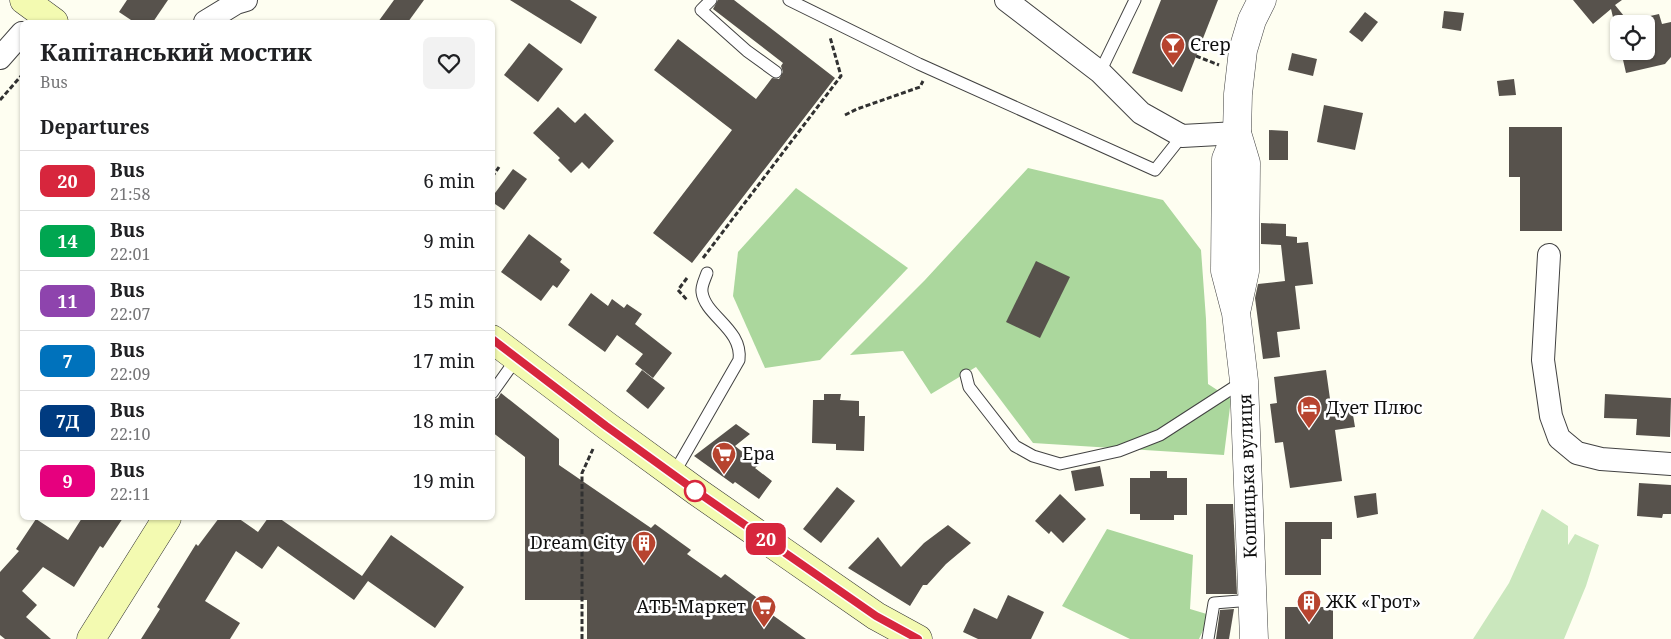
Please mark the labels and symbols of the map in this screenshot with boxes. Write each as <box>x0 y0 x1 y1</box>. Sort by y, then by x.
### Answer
bar icon: Єгер <box>1160 32 1186 66</box>
place label: Єгер <box>1190 32 1231 56</box>
street label: Кошицька вулиця <box>1232 393 1262 559</box>
hotel icon: Дует Плюс <box>1296 395 1322 429</box>
place label: Дует Плюс <box>1326 395 1423 419</box>
supermarket icon: Ера <box>711 441 737 475</box>
place label: Ера <box>742 441 775 465</box>
unlabelled marker <box>684 480 706 502</box>
line badge: 20 <box>744 523 788 555</box>
place label: Dream City <box>530 530 627 554</box>
building icon: Dream City <box>631 530 657 564</box>
building icon: ЖК «Грот» <box>1296 589 1322 623</box>
place label: ЖК «Грот» <box>1325 589 1421 613</box>
place label: АТБ-Маркет <box>636 594 746 618</box>
supermarket icon: АТБ-Маркет <box>751 594 777 628</box>

